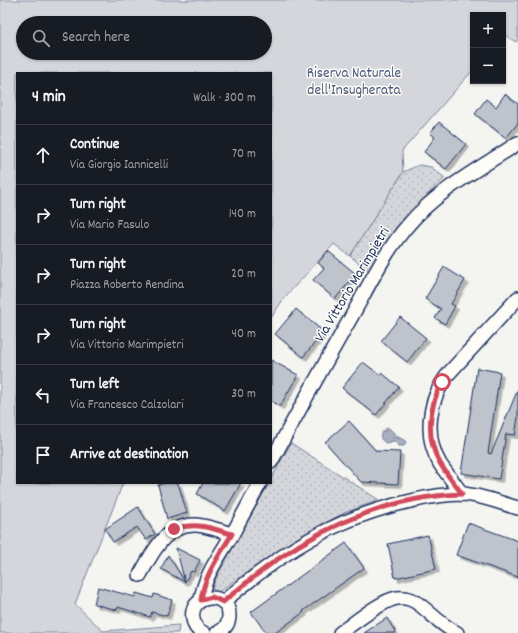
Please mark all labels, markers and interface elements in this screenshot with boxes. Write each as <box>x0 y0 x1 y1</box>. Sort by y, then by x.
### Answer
map controls <box>470 12 506 84</box>
button: + <box>470 12 506 48</box>
search box <box>16 16 272 60</box>
icon: search <box>30 27 52 49</box>
text: Search here <box>62 27 130 49</box>
button: − <box>470 48 506 84</box>
park label: Riserva Naturale dell'Insugherata <box>307 63 402 102</box>
text: 4 min <box>32 86 66 110</box>
text: Walk · 300 m <box>193 89 256 108</box>
text: Continue <box>70 134 119 156</box>
icon: ahead <box>32 144 54 166</box>
text: 70 m <box>232 145 256 164</box>
text: Via Giorgio Iannicelli <box>70 156 168 175</box>
text: Turn right <box>70 194 126 216</box>
icon: right <box>32 204 54 226</box>
text: 140 m <box>229 205 256 224</box>
text: Via Mario Fasulo <box>70 216 149 235</box>
street label: Via Vittorio Marimpietri <box>310 223 396 347</box>
text: Turn right <box>70 254 126 276</box>
icon: right <box>32 264 54 286</box>
text: 20 m <box>231 265 256 284</box>
text: Piazza Roberto Rendina <box>70 276 184 295</box>
text: Turn right <box>70 314 126 336</box>
icon: right <box>32 324 54 346</box>
text: 40 m <box>232 325 256 344</box>
text: Via Vittorio Marimpietri <box>70 336 184 355</box>
route start <box>433 373 451 391</box>
text: Turn left <box>70 374 119 396</box>
icon: left <box>32 384 54 406</box>
text: 30 m <box>231 385 256 404</box>
text: Via Francesco Calzolari <box>70 396 184 415</box>
icon: arrive <box>32 444 54 466</box>
text: Arrive at destination <box>70 444 188 466</box>
route end <box>165 520 183 538</box>

